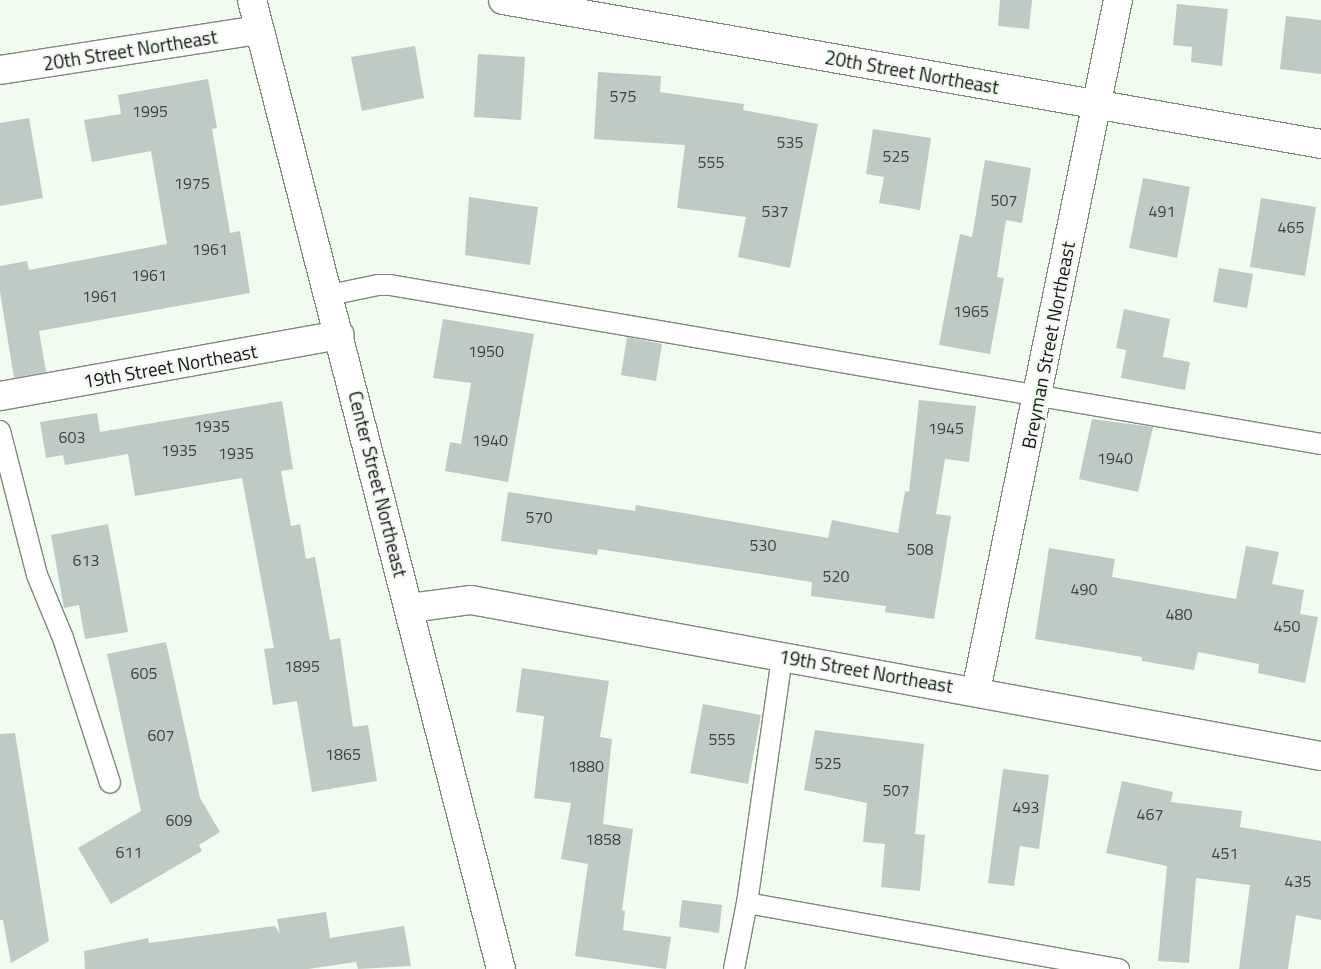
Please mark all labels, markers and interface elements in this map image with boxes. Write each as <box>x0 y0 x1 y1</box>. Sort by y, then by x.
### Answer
street label: 20th Street Northeast <box>41 25 219 75</box>
street label: 20th Street Northeast <box>823 45 1001 99</box>
house number: 575 <box>610 86 636 106</box>
house number: 1995 <box>132 101 168 121</box>
house number: 535 <box>777 132 803 152</box>
house number: 525 <box>883 146 909 166</box>
house number: 555 <box>698 152 724 172</box>
house number: 1975 <box>174 173 210 193</box>
house number: 507 <box>991 190 1017 210</box>
house number: 537 <box>762 201 788 221</box>
house number: 491 <box>1149 201 1175 221</box>
house number: 465 <box>1278 217 1304 237</box>
house number: 1961 <box>192 239 228 259</box>
street label: Breyman Street Northeast <box>1017 240 1079 450</box>
house number: 1961 <box>131 265 167 285</box>
house number: 1961 <box>82 286 118 306</box>
house number: 1965 <box>953 301 989 321</box>
street label: 19th Street Northeast <box>81 339 259 393</box>
house number: 1950 <box>468 341 504 361</box>
street label: Center Street Northeast <box>344 389 412 579</box>
house number: 1935 <box>194 416 230 436</box>
house number: 1945 <box>928 418 964 438</box>
house number: 603 <box>59 427 85 447</box>
house number: 1940 <box>472 430 508 450</box>
house number: 1935 <box>161 440 197 460</box>
house number: 1935 <box>218 443 254 463</box>
house number: 1940 <box>1097 448 1133 468</box>
house number: 570 <box>526 507 552 527</box>
house number: 530 <box>750 535 776 555</box>
house number: 508 <box>907 539 933 559</box>
house number: 613 <box>73 550 99 570</box>
house number: 520 <box>823 566 849 586</box>
house number: 490 <box>1071 579 1097 599</box>
house number: 480 <box>1166 604 1192 624</box>
house number: 450 <box>1274 616 1300 636</box>
street label: 19th Street Northeast <box>777 644 955 698</box>
house number: 1895 <box>284 656 320 676</box>
house number: 605 <box>131 663 157 683</box>
house number: 607 <box>148 725 174 745</box>
house number: 555 <box>709 729 735 749</box>
house number: 1865 <box>325 744 361 764</box>
house number: 525 <box>815 753 841 773</box>
house number: 1880 <box>568 756 604 776</box>
house number: 507 <box>883 780 909 800</box>
house number: 493 <box>1013 797 1039 817</box>
house number: 467 <box>1137 804 1163 824</box>
house number: 609 <box>166 810 192 830</box>
house number: 1858 <box>585 829 621 849</box>
house number: 611 <box>116 842 142 862</box>
house number: 451 <box>1212 843 1238 863</box>
house number: 435 <box>1285 871 1311 891</box>

